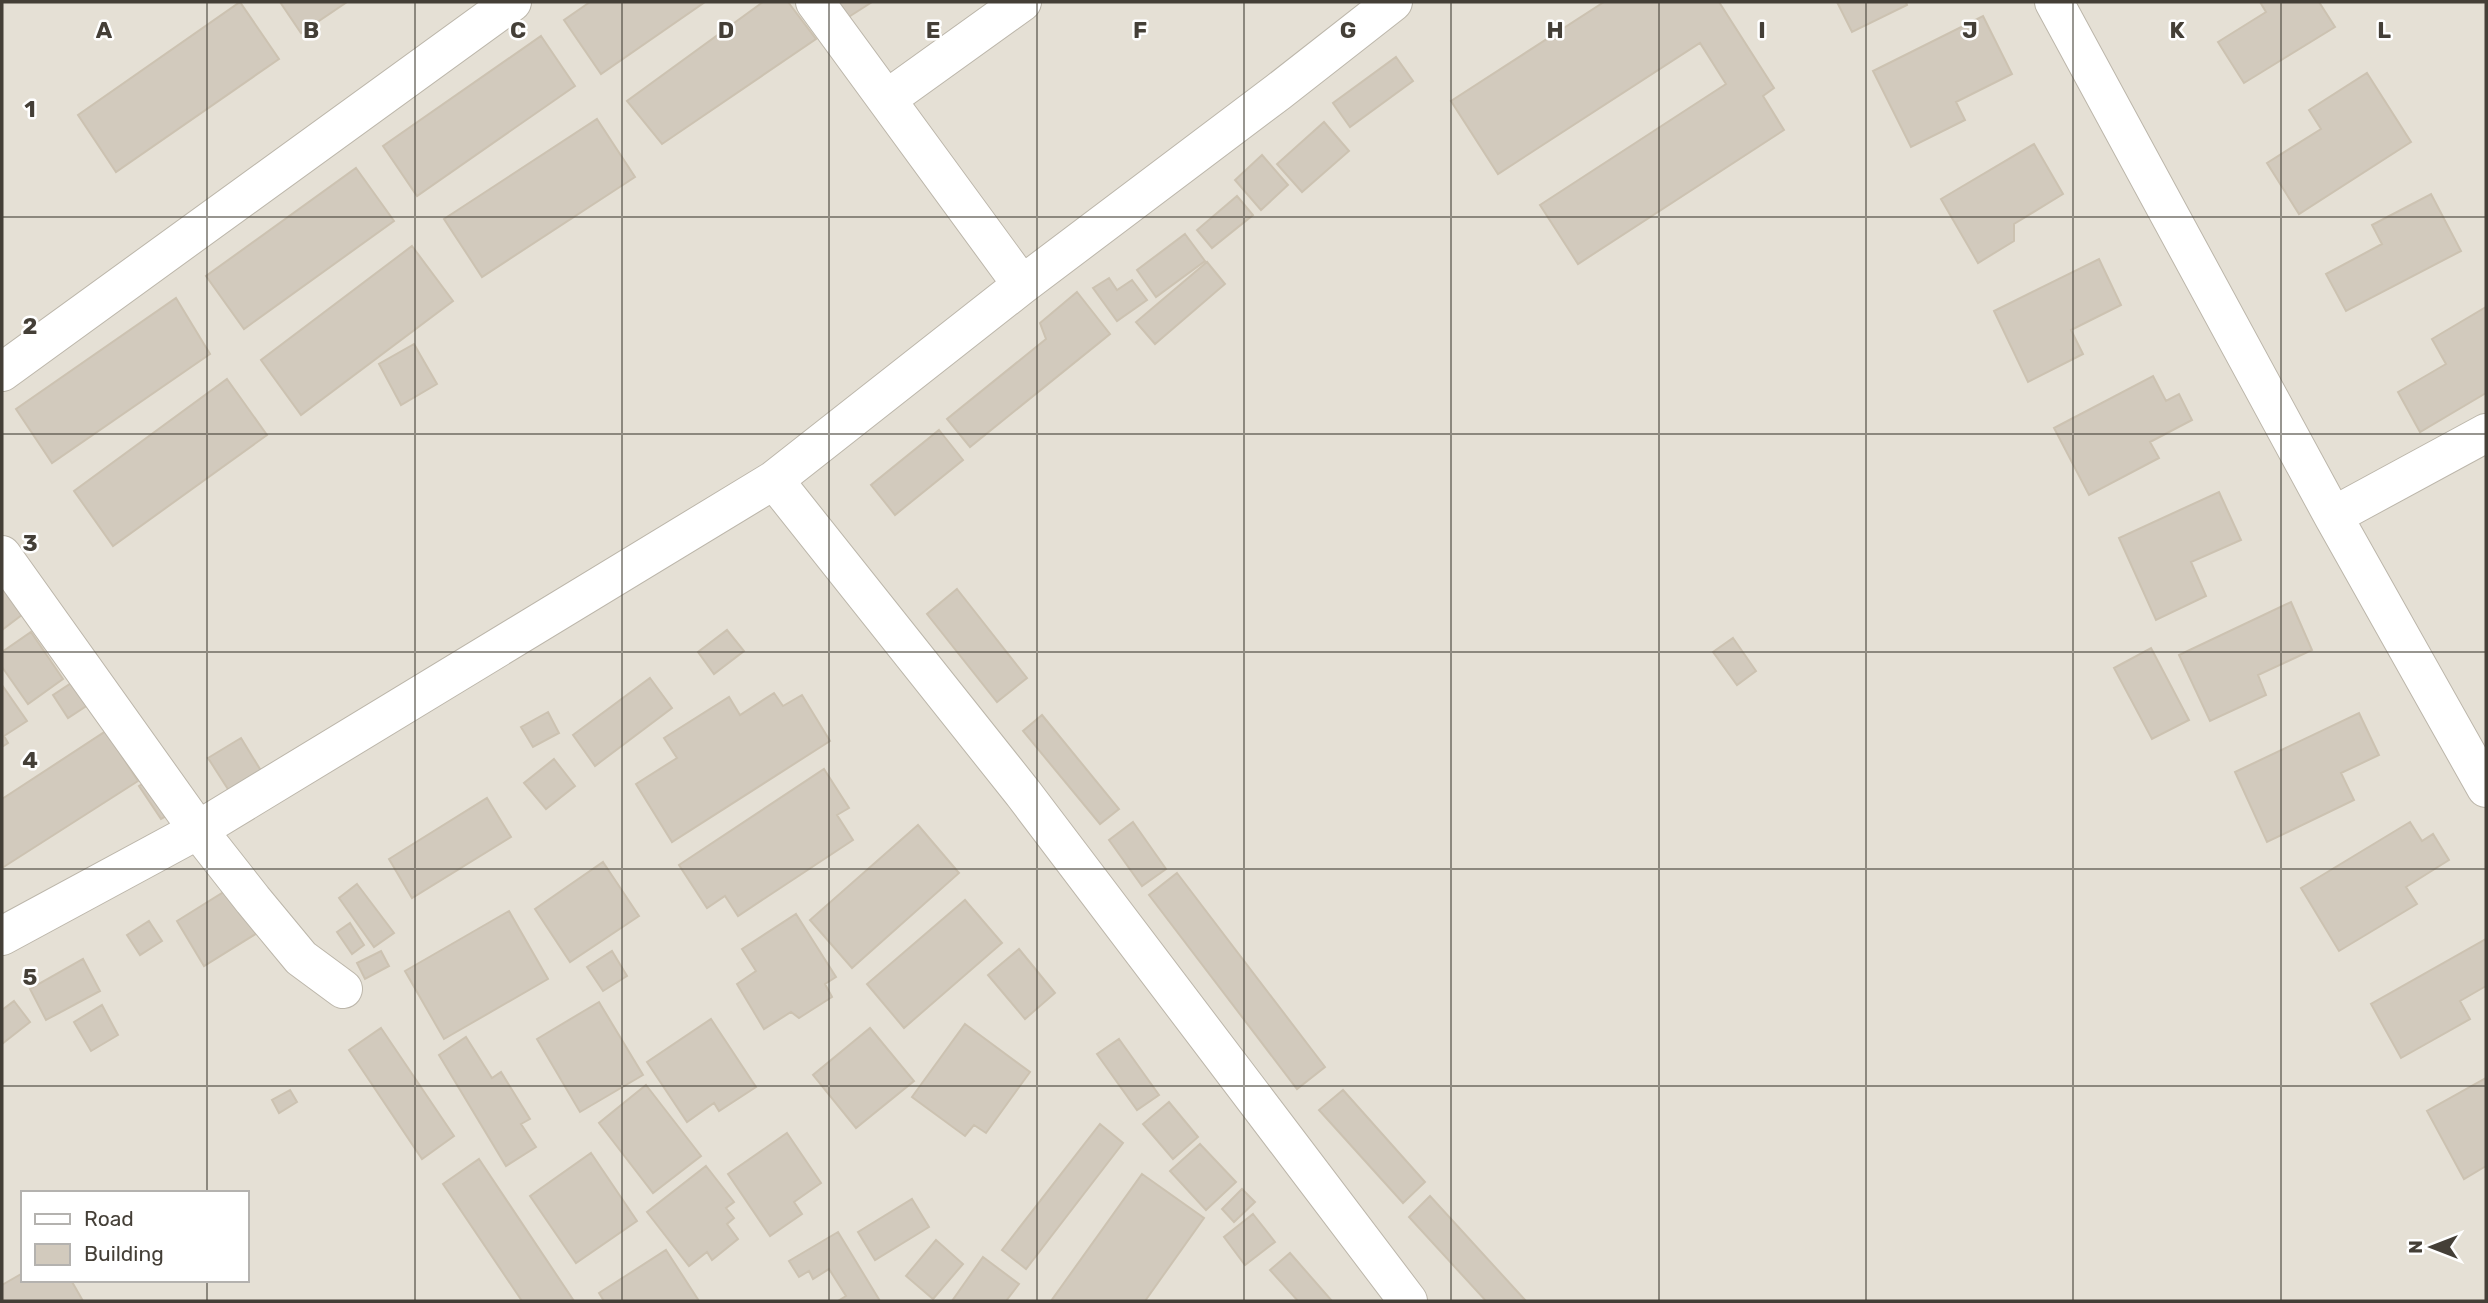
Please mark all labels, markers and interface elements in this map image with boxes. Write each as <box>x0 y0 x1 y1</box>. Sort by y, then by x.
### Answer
text: A <box>96 16 113 44</box>
text: B <box>303 16 319 44</box>
text: C <box>510 16 526 44</box>
text: D <box>718 16 734 44</box>
text: E <box>926 16 940 44</box>
text: F <box>1133 16 1147 44</box>
text: G <box>1340 16 1356 44</box>
text: H <box>1546 16 1564 44</box>
text: I <box>1758 16 1766 44</box>
text: J <box>1962 16 1978 44</box>
text: K <box>2169 16 2185 44</box>
text: L <box>2377 16 2391 44</box>
text: 1 <box>24 95 36 123</box>
text: 2 <box>23 312 37 340</box>
text: 3 <box>22 529 38 557</box>
text: 4 <box>22 746 38 774</box>
text: 5 <box>23 963 38 991</box>
legend <box>21 1191 248 1282</box>
text: Road <box>84 1206 134 1231</box>
north arrow <box>2397 1212 2467 1282</box>
text: N <box>2404 1240 2427 1254</box>
text: Building <box>84 1241 164 1266</box>

